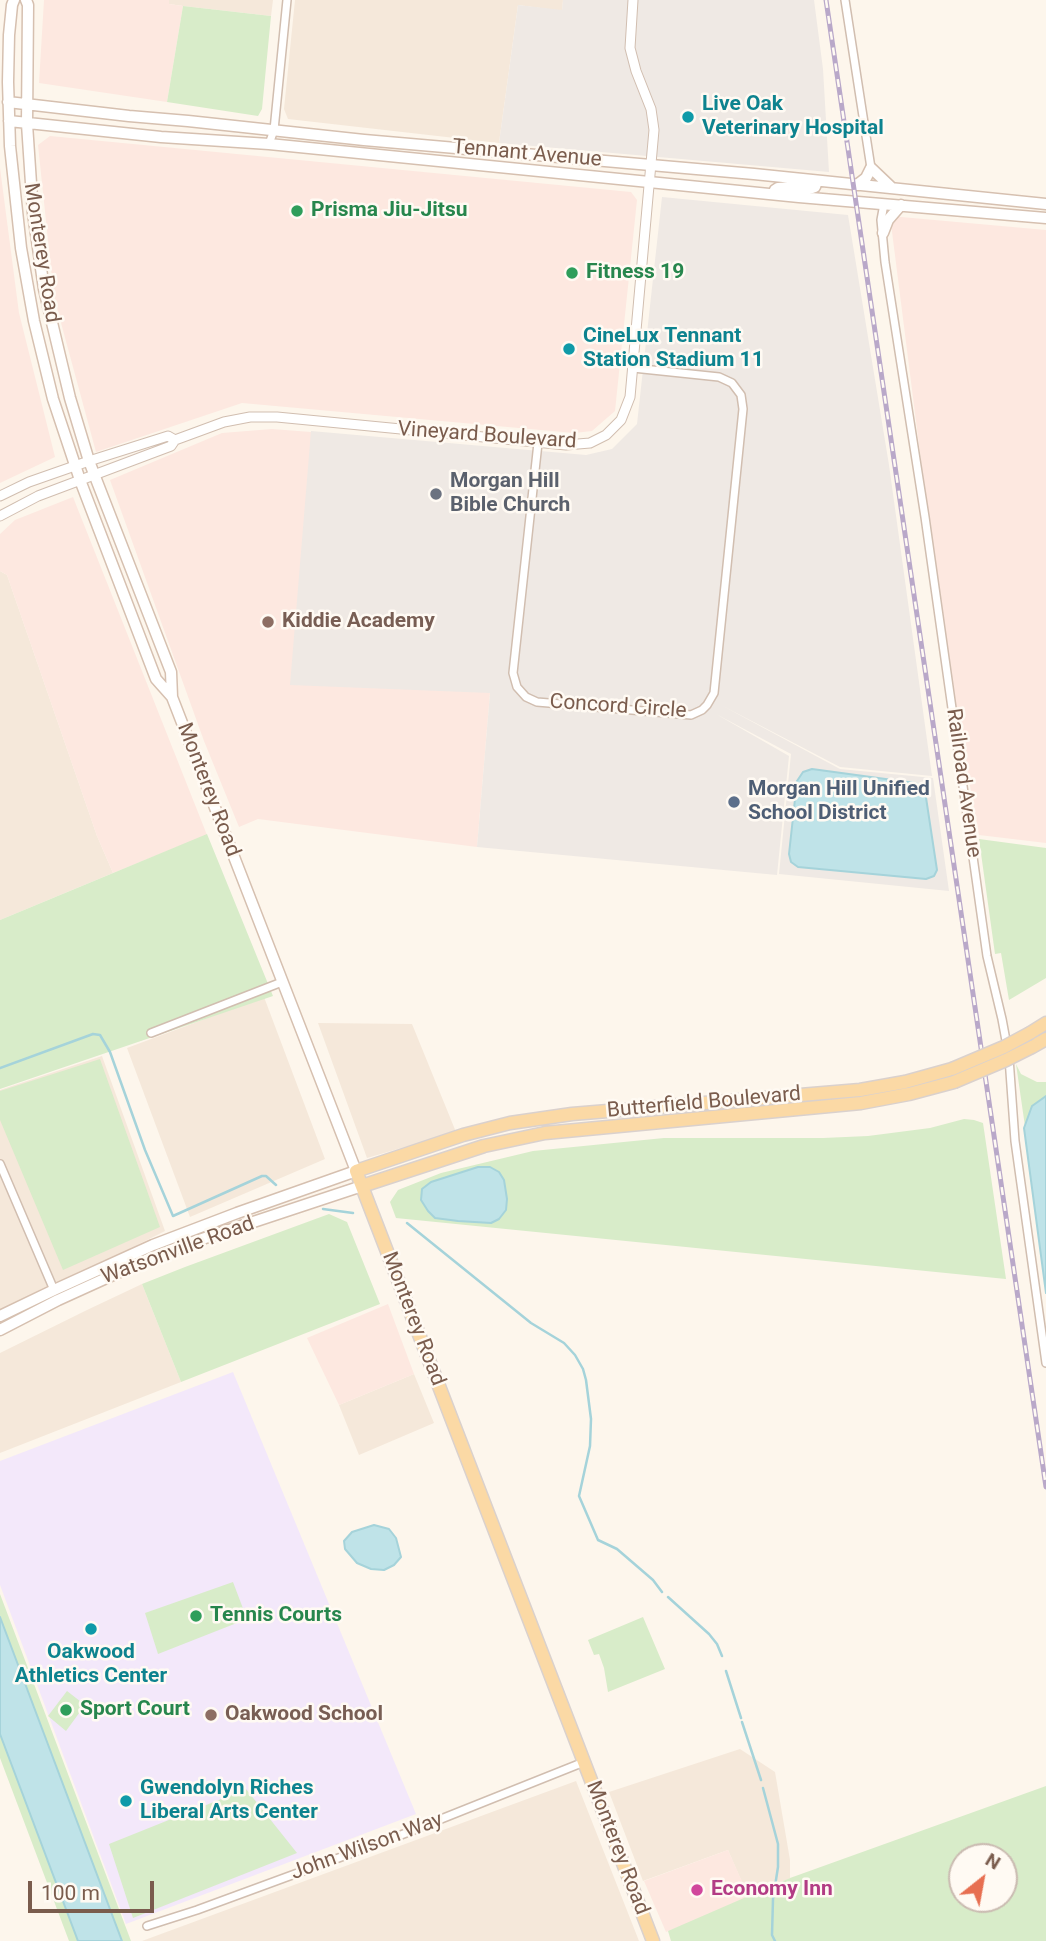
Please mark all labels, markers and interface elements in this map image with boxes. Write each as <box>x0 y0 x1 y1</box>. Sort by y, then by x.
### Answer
place label: Live Oak Veterinary Hospital <box>702 92 884 142</box>
marker: Live Oak Veterinary Hospital <box>680 109 696 125</box>
street label: Tennant Avenue <box>451 135 603 173</box>
street label: Monterey Road <box>18 181 64 325</box>
place label: Prisma Jiu-Jitsu <box>311 198 467 224</box>
marker: Prisma Jiu-Jitsu <box>289 203 305 219</box>
place label: Fitness 19 <box>586 260 684 286</box>
marker: Fitness 19 <box>564 265 580 281</box>
place label: CineLux Tennant Station Stadium 11 <box>583 324 764 374</box>
marker: CineLux Tennant Station Stadium 11 <box>561 341 577 357</box>
street label: Vineyard Boulevard <box>397 417 577 455</box>
place label: Morgan Hill Bible Church <box>450 469 570 519</box>
marker: Morgan Hill Bible Church <box>428 486 444 502</box>
place label: Kiddie Academy <box>282 609 435 635</box>
marker: Kiddie Academy <box>260 614 276 630</box>
street label: Concord Circle <box>549 690 687 724</box>
street label: Railroad Avenue <box>940 707 986 859</box>
street label: Monterey Road <box>171 720 245 860</box>
place label: Morgan Hill Unified School District <box>748 777 930 827</box>
marker: Morgan Hill Unified School District <box>726 794 742 810</box>
street label: Butterfield Boulevard <box>606 1082 802 1124</box>
street label: Watsonville Road <box>98 1212 258 1290</box>
street label: Monterey Road <box>376 1249 450 1389</box>
place label: Tennis Courts <box>210 1603 342 1629</box>
marker: Tennis Courts <box>188 1608 204 1624</box>
marker: Oakwood Athletics Center <box>83 1621 99 1637</box>
place label: Oakwood Athletics Center <box>15 1640 167 1690</box>
place label: Sport Court <box>80 1697 190 1723</box>
marker: Sport Court <box>58 1702 74 1718</box>
place label: Oakwood School <box>225 1702 383 1728</box>
marker: Oakwood School <box>203 1707 219 1723</box>
place label: Gwendolyn Riches Liberal Arts Center <box>140 1776 318 1826</box>
street label: Monterey Road <box>580 1778 654 1918</box>
marker: Gwendolyn Riches Liberal Arts Center <box>118 1793 134 1809</box>
street label: John Wilson Way <box>288 1808 446 1886</box>
north arrow <box>948 1843 1018 1913</box>
text: N <box>981 1848 1005 1875</box>
scale bar <box>32 1868 158 1912</box>
place label: Economy Inn <box>711 1877 833 1903</box>
text: 100 m <box>41 1881 100 1905</box>
marker: Economy Inn <box>689 1882 705 1898</box>

